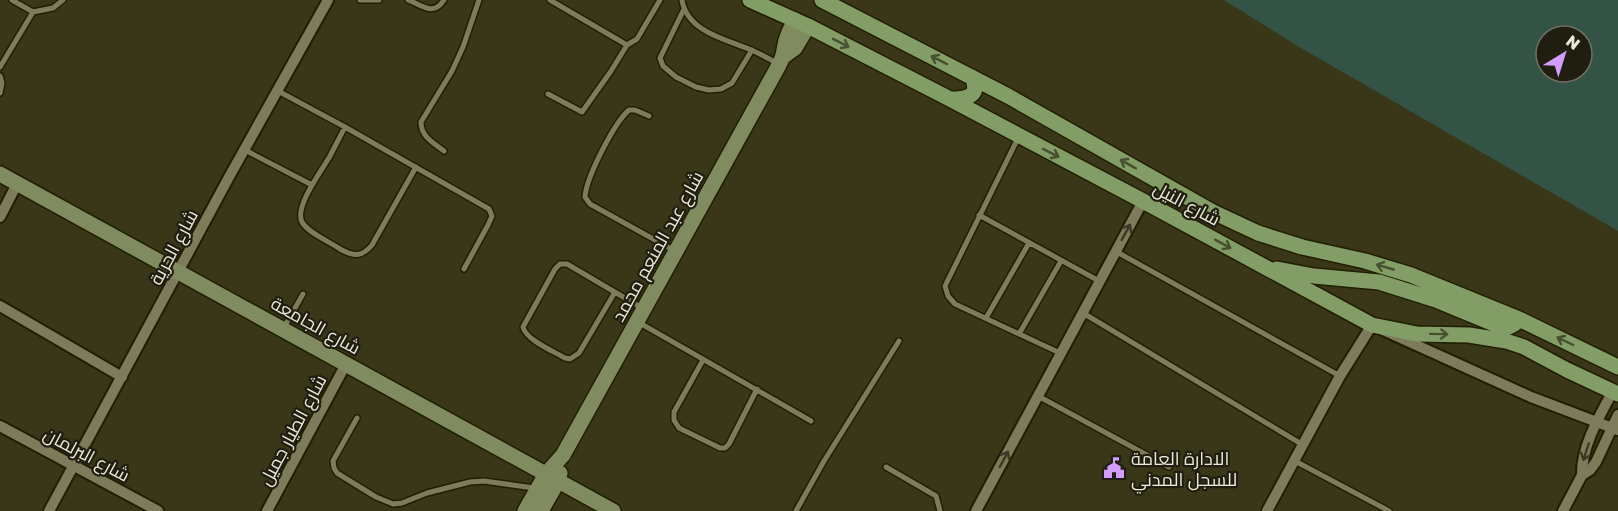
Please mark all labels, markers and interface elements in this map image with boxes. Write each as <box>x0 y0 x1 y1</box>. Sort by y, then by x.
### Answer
north arrow <box>1534 24 1594 84</box>
text: N <box>1562 31 1584 54</box>
one-way arrow <box>832 37 849 49</box>
one-way arrow <box>931 54 948 66</box>
one-way arrow <box>1042 147 1059 159</box>
one-way arrow <box>1120 158 1137 170</box>
street label: شارع عبد المنعم محمد <box>606 167 709 326</box>
street label: شارع النيل <box>1149 176 1224 231</box>
street label: شارع الحرية <box>144 206 204 289</box>
one-way arrow <box>1120 224 1132 241</box>
one-way arrow <box>1214 239 1231 251</box>
one-way arrow <box>1376 261 1395 272</box>
street label: شارع الجامعة <box>267 291 365 360</box>
one-way arrow <box>1428 328 1448 340</box>
one-way arrow <box>1557 335 1575 347</box>
street label: شارع الطيار جميل <box>254 371 332 490</box>
street label: شارع البرلمان <box>39 422 134 488</box>
one-way arrow <box>1580 442 1591 461</box>
place label: الادارة العامة للسجل المدني <box>1131 447 1237 494</box>
one-way arrow <box>999 451 1010 469</box>
public building icon: الادارة العامة للسجل المدني <box>1102 456 1126 480</box>

